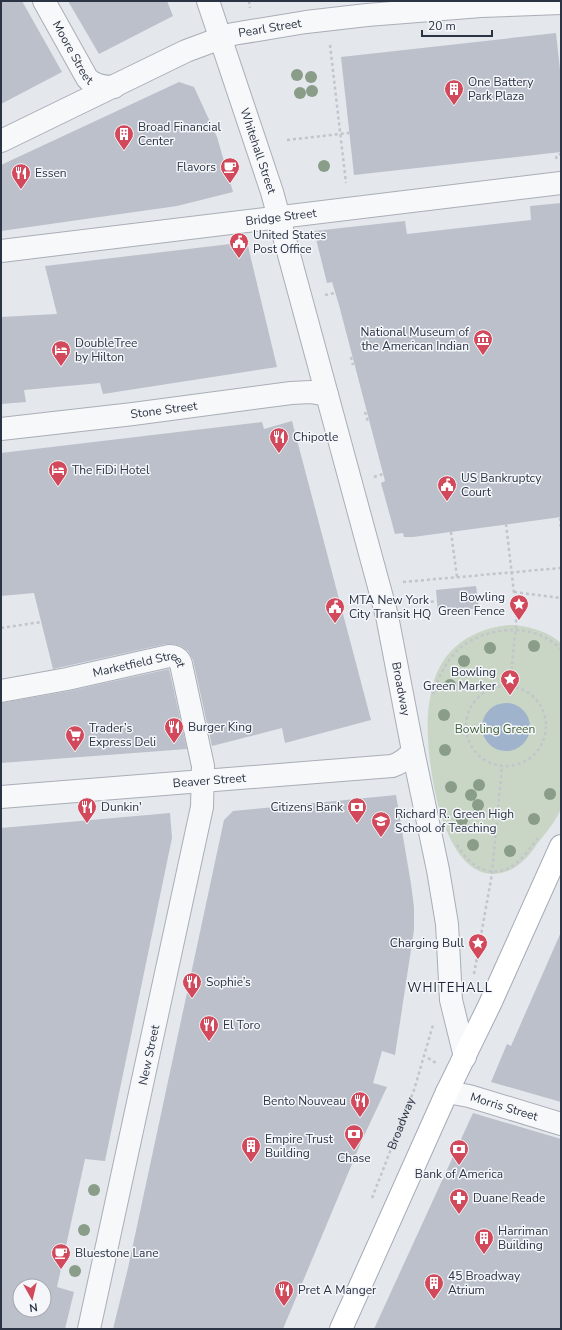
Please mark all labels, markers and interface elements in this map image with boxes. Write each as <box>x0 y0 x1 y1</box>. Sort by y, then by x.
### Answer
scale bar <box>422 12 492 38</box>
street label: Pearl Street <box>237 15 303 41</box>
street label: Moore Street <box>49 18 97 89</box>
text: 20 m <box>428 18 456 34</box>
place label: One Battery Park Plaza <box>468 74 534 104</box>
building icon: One Battery Park Plaza <box>443 78 465 106</box>
street label: Whitehall Street <box>236 106 280 197</box>
place label: Broad Financial Center <box>138 119 221 149</box>
building icon: Broad Financial Center <box>113 123 135 151</box>
cafe icon: Flavors <box>219 156 241 184</box>
place label: Flavors <box>177 159 216 175</box>
restaurant icon: Essen <box>10 162 32 190</box>
place label: Essen <box>35 165 67 181</box>
street label: Bridge Street <box>244 205 318 229</box>
place label: United States Post Office <box>253 227 326 257</box>
public building icon: United States Post Office <box>228 231 250 259</box>
place label: National Museum of the American Indian <box>360 324 470 354</box>
museum icon: National Museum of the American Indian <box>472 328 494 356</box>
place label: DoubleTree by Hilton <box>75 335 137 365</box>
hotel icon: DoubleTree by Hilton <box>50 339 72 367</box>
street label: Stone Street <box>129 397 199 422</box>
restaurant icon: Chipotle <box>268 426 290 454</box>
place label: Chipotle <box>293 429 338 445</box>
hotel icon: The FiDi Hotel <box>47 459 69 487</box>
place label: The FiDi Hotel <box>72 462 150 478</box>
place label: US Bankruptcy Court <box>461 470 542 500</box>
public building icon: US Bankruptcy Court <box>436 474 458 502</box>
place label: Bowling Green Fence <box>438 589 505 619</box>
place label: MTA New York City Transit HQ <box>349 592 431 622</box>
place icon: Bowling Green Fence <box>508 593 530 621</box>
public building icon: MTA New York City Transit HQ <box>324 596 346 624</box>
street label: Marketfield Street <box>91 648 190 681</box>
street label: Broadway <box>388 660 414 718</box>
place label: Bowling Green Marker <box>423 664 497 694</box>
place icon: Bowling Green Marker <box>499 668 521 696</box>
restaurant icon: Burger King <box>163 716 185 744</box>
place label: Burger King <box>188 719 252 735</box>
place label: Trader’s Express Deli <box>89 720 156 750</box>
park label: Bowling Green <box>455 721 535 737</box>
supermarket icon: Trader’s Express Deli <box>64 724 86 752</box>
street label: Beaver Street <box>172 770 247 791</box>
restaurant icon: Dunkin' <box>76 796 98 824</box>
bank icon: Citizens Bank <box>346 796 368 824</box>
place label: Dunkin' <box>101 799 142 815</box>
place label: Citizens Bank <box>270 799 344 815</box>
place label: Richard R. Green High School of Teaching <box>395 806 514 836</box>
school or university icon: Richard R. Green High School of Teaching <box>370 810 392 838</box>
place icon: Charging Bull <box>467 932 489 960</box>
place label: Charging Bull <box>390 935 464 951</box>
restaurant icon: Sophie’s <box>181 971 203 999</box>
place label: Sophie’s <box>206 974 251 990</box>
district label: WHITEHALL <box>407 979 493 997</box>
restaurant icon: El Toro <box>198 1014 220 1042</box>
place label: El Toro <box>223 1017 261 1033</box>
street label: New Street <box>135 1023 163 1087</box>
street label: Morris Street <box>468 1089 541 1125</box>
restaurant icon: Bento Nouveau <box>349 1090 371 1118</box>
place label: Bento Nouveau <box>263 1093 346 1109</box>
street label: Broadway <box>384 1094 419 1152</box>
bank icon: Chase <box>343 1123 365 1151</box>
place label: Empire Trust Building <box>265 1131 334 1161</box>
building icon: Empire Trust Building <box>240 1135 262 1163</box>
bank icon: Bank of America <box>448 1138 470 1166</box>
place label: Chase <box>337 1150 371 1166</box>
place label: Bank of America <box>415 1166 503 1182</box>
pharmacy icon: Duane Reade <box>448 1187 470 1215</box>
place label: Duane Reade <box>473 1190 545 1206</box>
place label: Harriman Building <box>498 1223 548 1253</box>
building icon: Harriman Building <box>473 1227 495 1255</box>
cafe icon: Bluestone Lane <box>50 1242 72 1270</box>
place label: Bluestone Lane <box>75 1245 159 1261</box>
place label: 45 Broadway Atrium <box>448 1268 521 1298</box>
building icon: 45 Broadway Atrium <box>423 1272 445 1300</box>
north arrow <box>12 1278 52 1318</box>
restaurant icon: Pret A Manger <box>273 1279 295 1307</box>
place label: Pret A Manger <box>298 1282 377 1298</box>
text: N <box>28 1299 38 1315</box>

